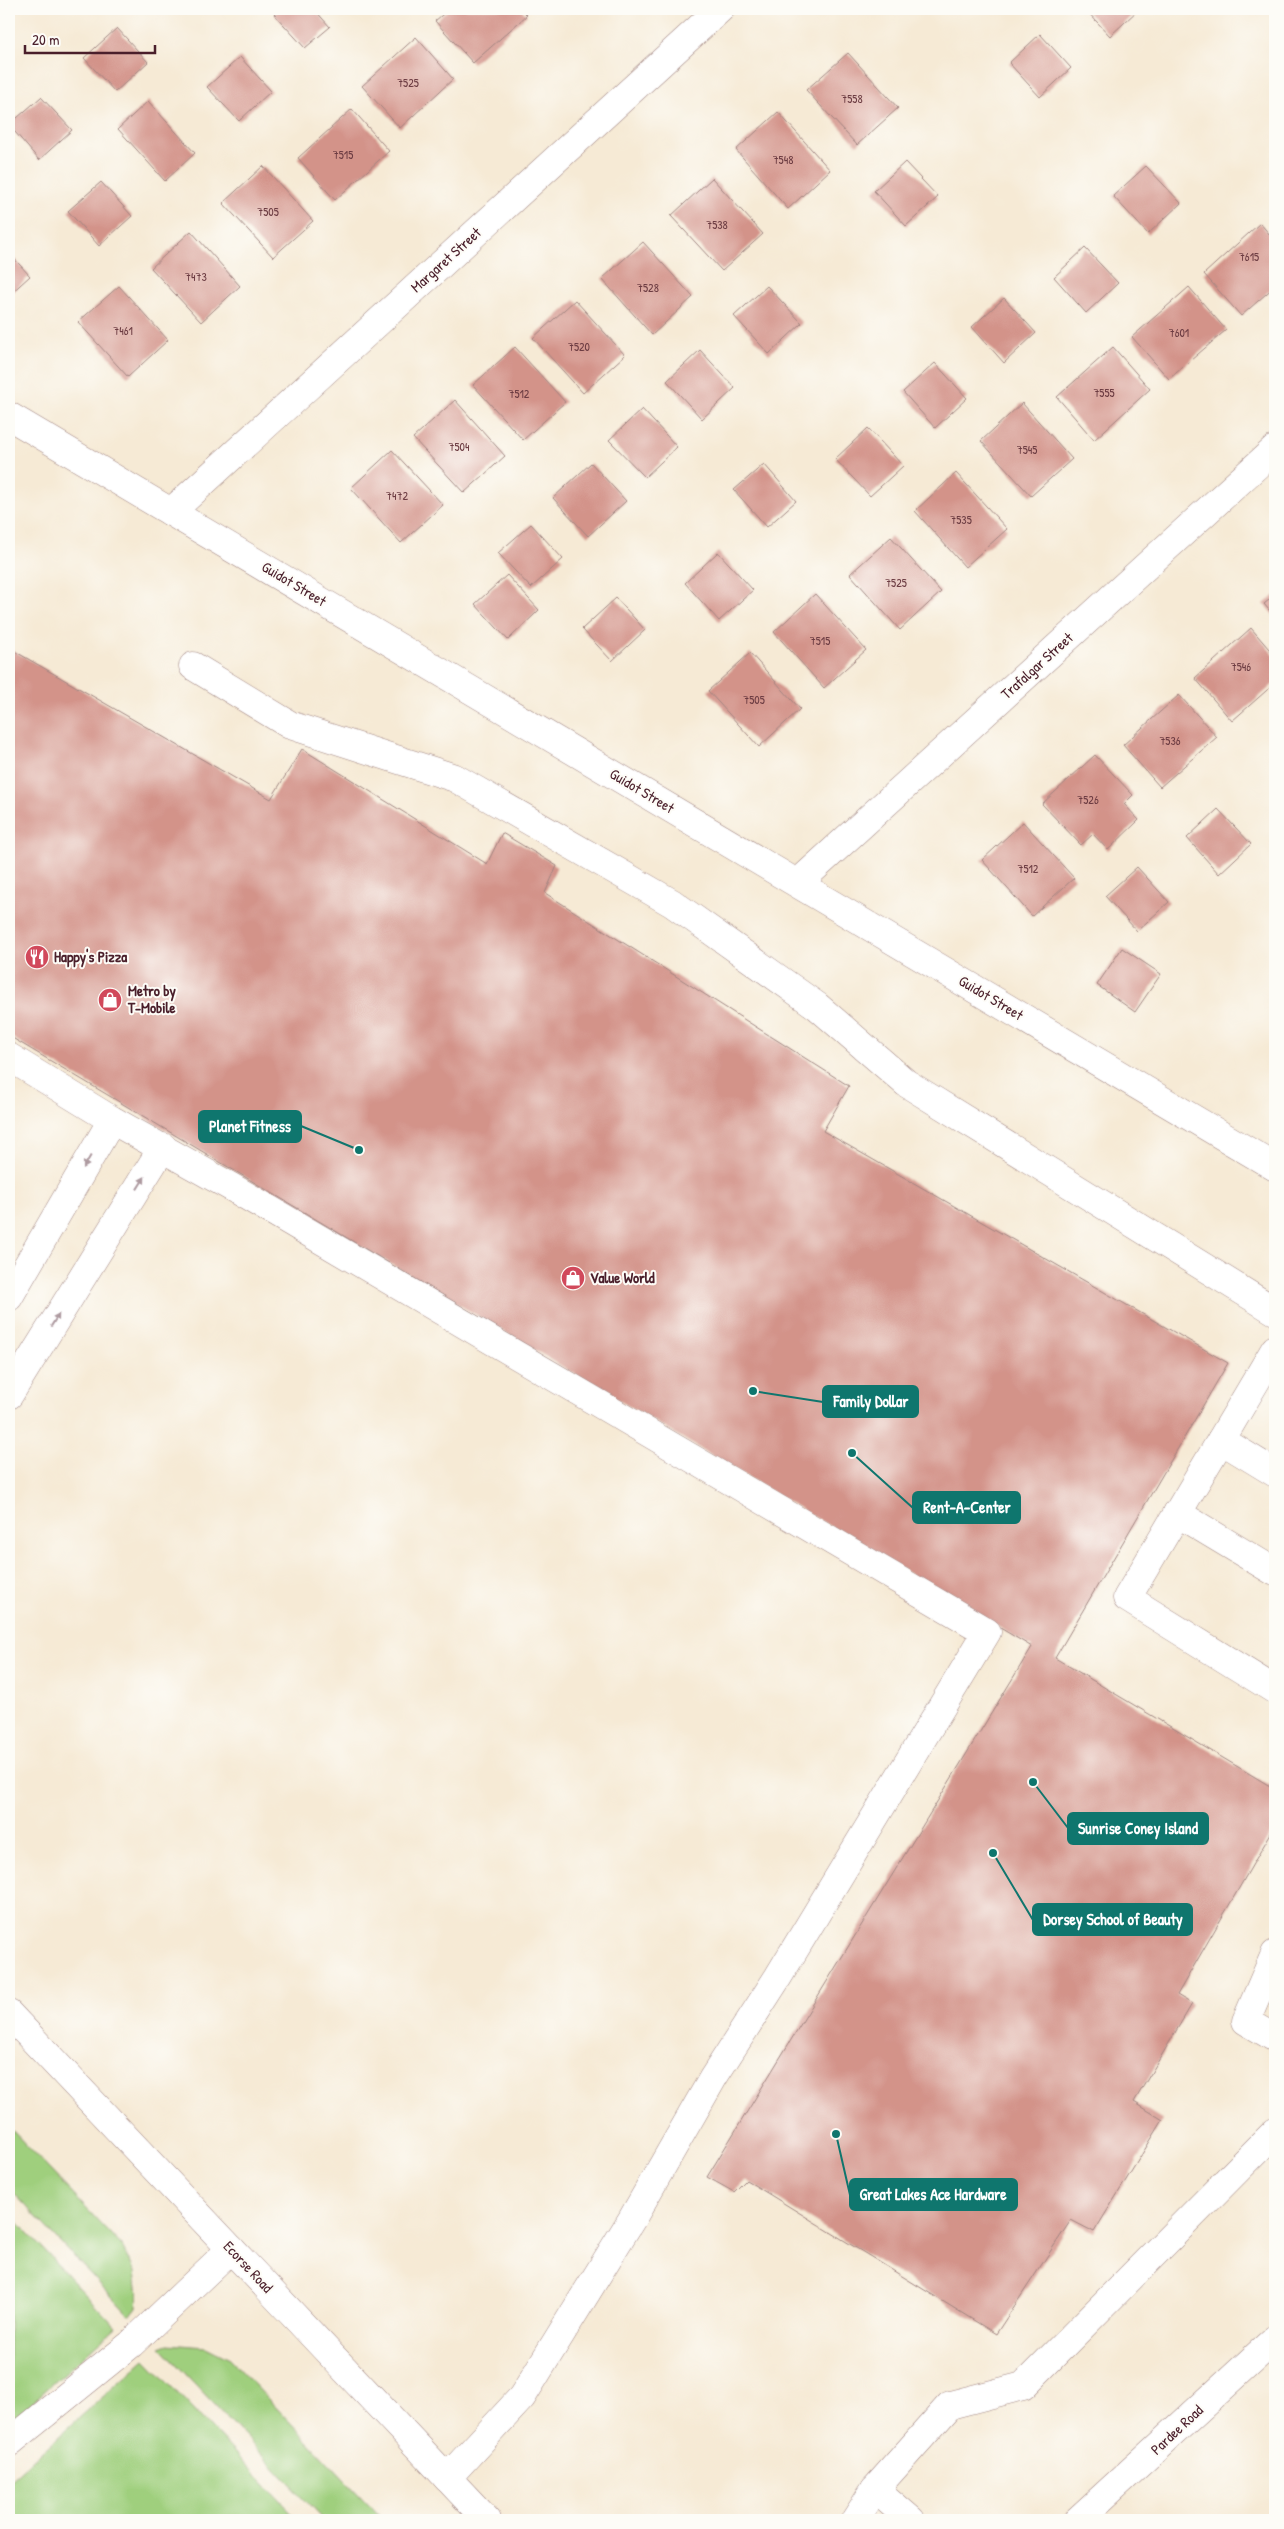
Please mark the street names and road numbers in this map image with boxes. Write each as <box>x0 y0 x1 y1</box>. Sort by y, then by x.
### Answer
street label: Margaret Street <box>406 222 486 297</box>
street label: Guidot Street <box>258 556 331 612</box>
street label: Trafalgar Street <box>996 627 1078 704</box>
street label: Guidot Street <box>606 763 679 819</box>
street label: Guidot Street <box>955 970 1028 1026</box>
street label: Ecorse Road <box>219 2236 278 2297</box>
street label: Pardee Road <box>1146 2400 1208 2459</box>

